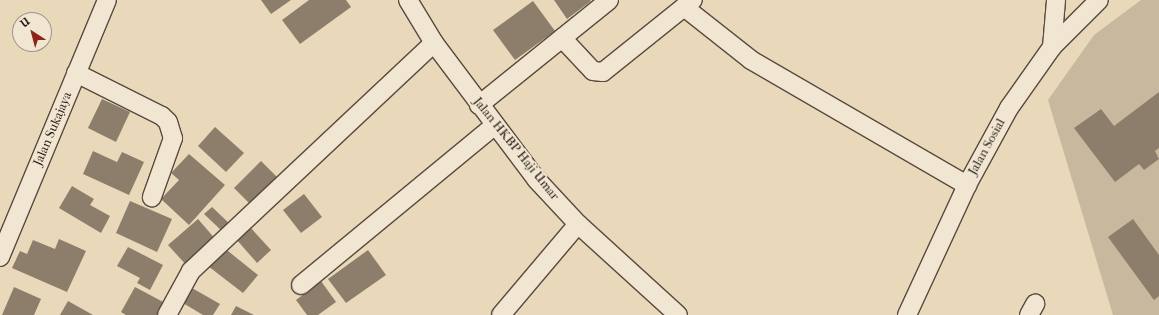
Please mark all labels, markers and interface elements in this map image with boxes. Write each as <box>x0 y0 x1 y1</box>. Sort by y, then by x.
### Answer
north arrow <box>12 12 52 52</box>
text: U <box>18 15 33 30</box>
street label: Jalan Sukajaya <box>30 90 76 168</box>
street label: Jalan HKBP Haji Umar <box>470 94 562 204</box>
street label: Jalan Sosial <box>965 116 1009 178</box>

